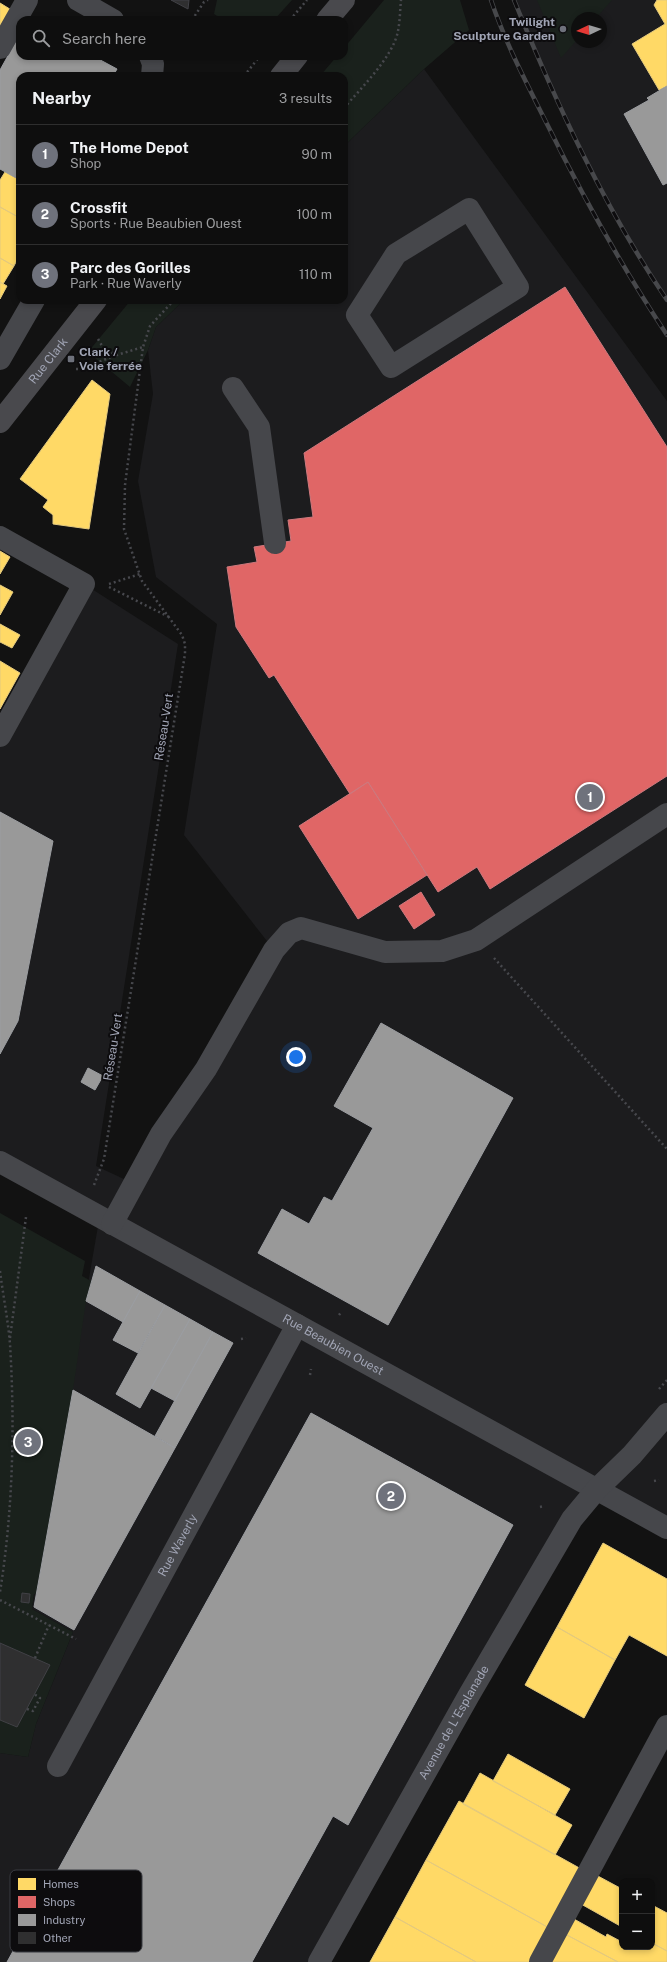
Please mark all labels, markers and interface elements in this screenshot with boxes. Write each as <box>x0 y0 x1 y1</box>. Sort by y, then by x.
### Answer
north arrow <box>571 12 607 48</box>
place label: Twilight Sculpture Garden <box>453 15 555 43</box>
search box <box>16 16 348 60</box>
marker: Twilight Sculpture Garden <box>558 24 568 34</box>
icon: search <box>30 27 52 49</box>
text: Search here <box>62 30 146 47</box>
text: Nearby <box>32 88 91 108</box>
text: 3 results <box>279 91 332 106</box>
text: The Home Depot <box>70 139 189 156</box>
text: 1 <box>42 147 48 162</box>
text: 90 m <box>302 147 332 162</box>
text: Shop <box>70 156 101 171</box>
text: Crossfit <box>70 199 127 216</box>
text: 2 <box>41 207 49 222</box>
text: 100 m <box>296 207 332 222</box>
text: Sports · Rue Beaubien Ouest <box>70 216 242 231</box>
text: Parc des Gorilles <box>70 259 191 276</box>
text: 3 <box>41 267 49 282</box>
text: 110 m <box>299 267 332 282</box>
text: Park · Rue Waverly <box>70 276 182 291</box>
street label: Rue Clark <box>26 335 71 386</box>
place label: Clark / Voie ferrée <box>79 345 142 373</box>
marker: Clark / Voie ferrée <box>66 354 76 364</box>
street label: Réseau-Vert <box>152 692 176 762</box>
pin: 1 <box>577 782 603 812</box>
street label: Réseau-Vert <box>101 1012 125 1082</box>
your location <box>286 1047 306 1067</box>
street label: Rue Beaubien Ouest <box>280 1311 386 1378</box>
pin: 3 <box>15 1427 41 1457</box>
pin: 2 <box>378 1481 404 1511</box>
street label: Rue Waverly <box>155 1511 200 1579</box>
street label: Avenue de L'Esplanade <box>416 1663 492 1782</box>
legend <box>10 1870 142 1952</box>
text: Homes <box>43 1878 79 1890</box>
map controls <box>619 1878 655 1950</box>
button: + <box>619 1878 655 1914</box>
text: Shops <box>43 1896 75 1908</box>
text: Industry <box>43 1914 86 1926</box>
button: − <box>619 1914 655 1950</box>
text: Other <box>43 1932 72 1944</box>

